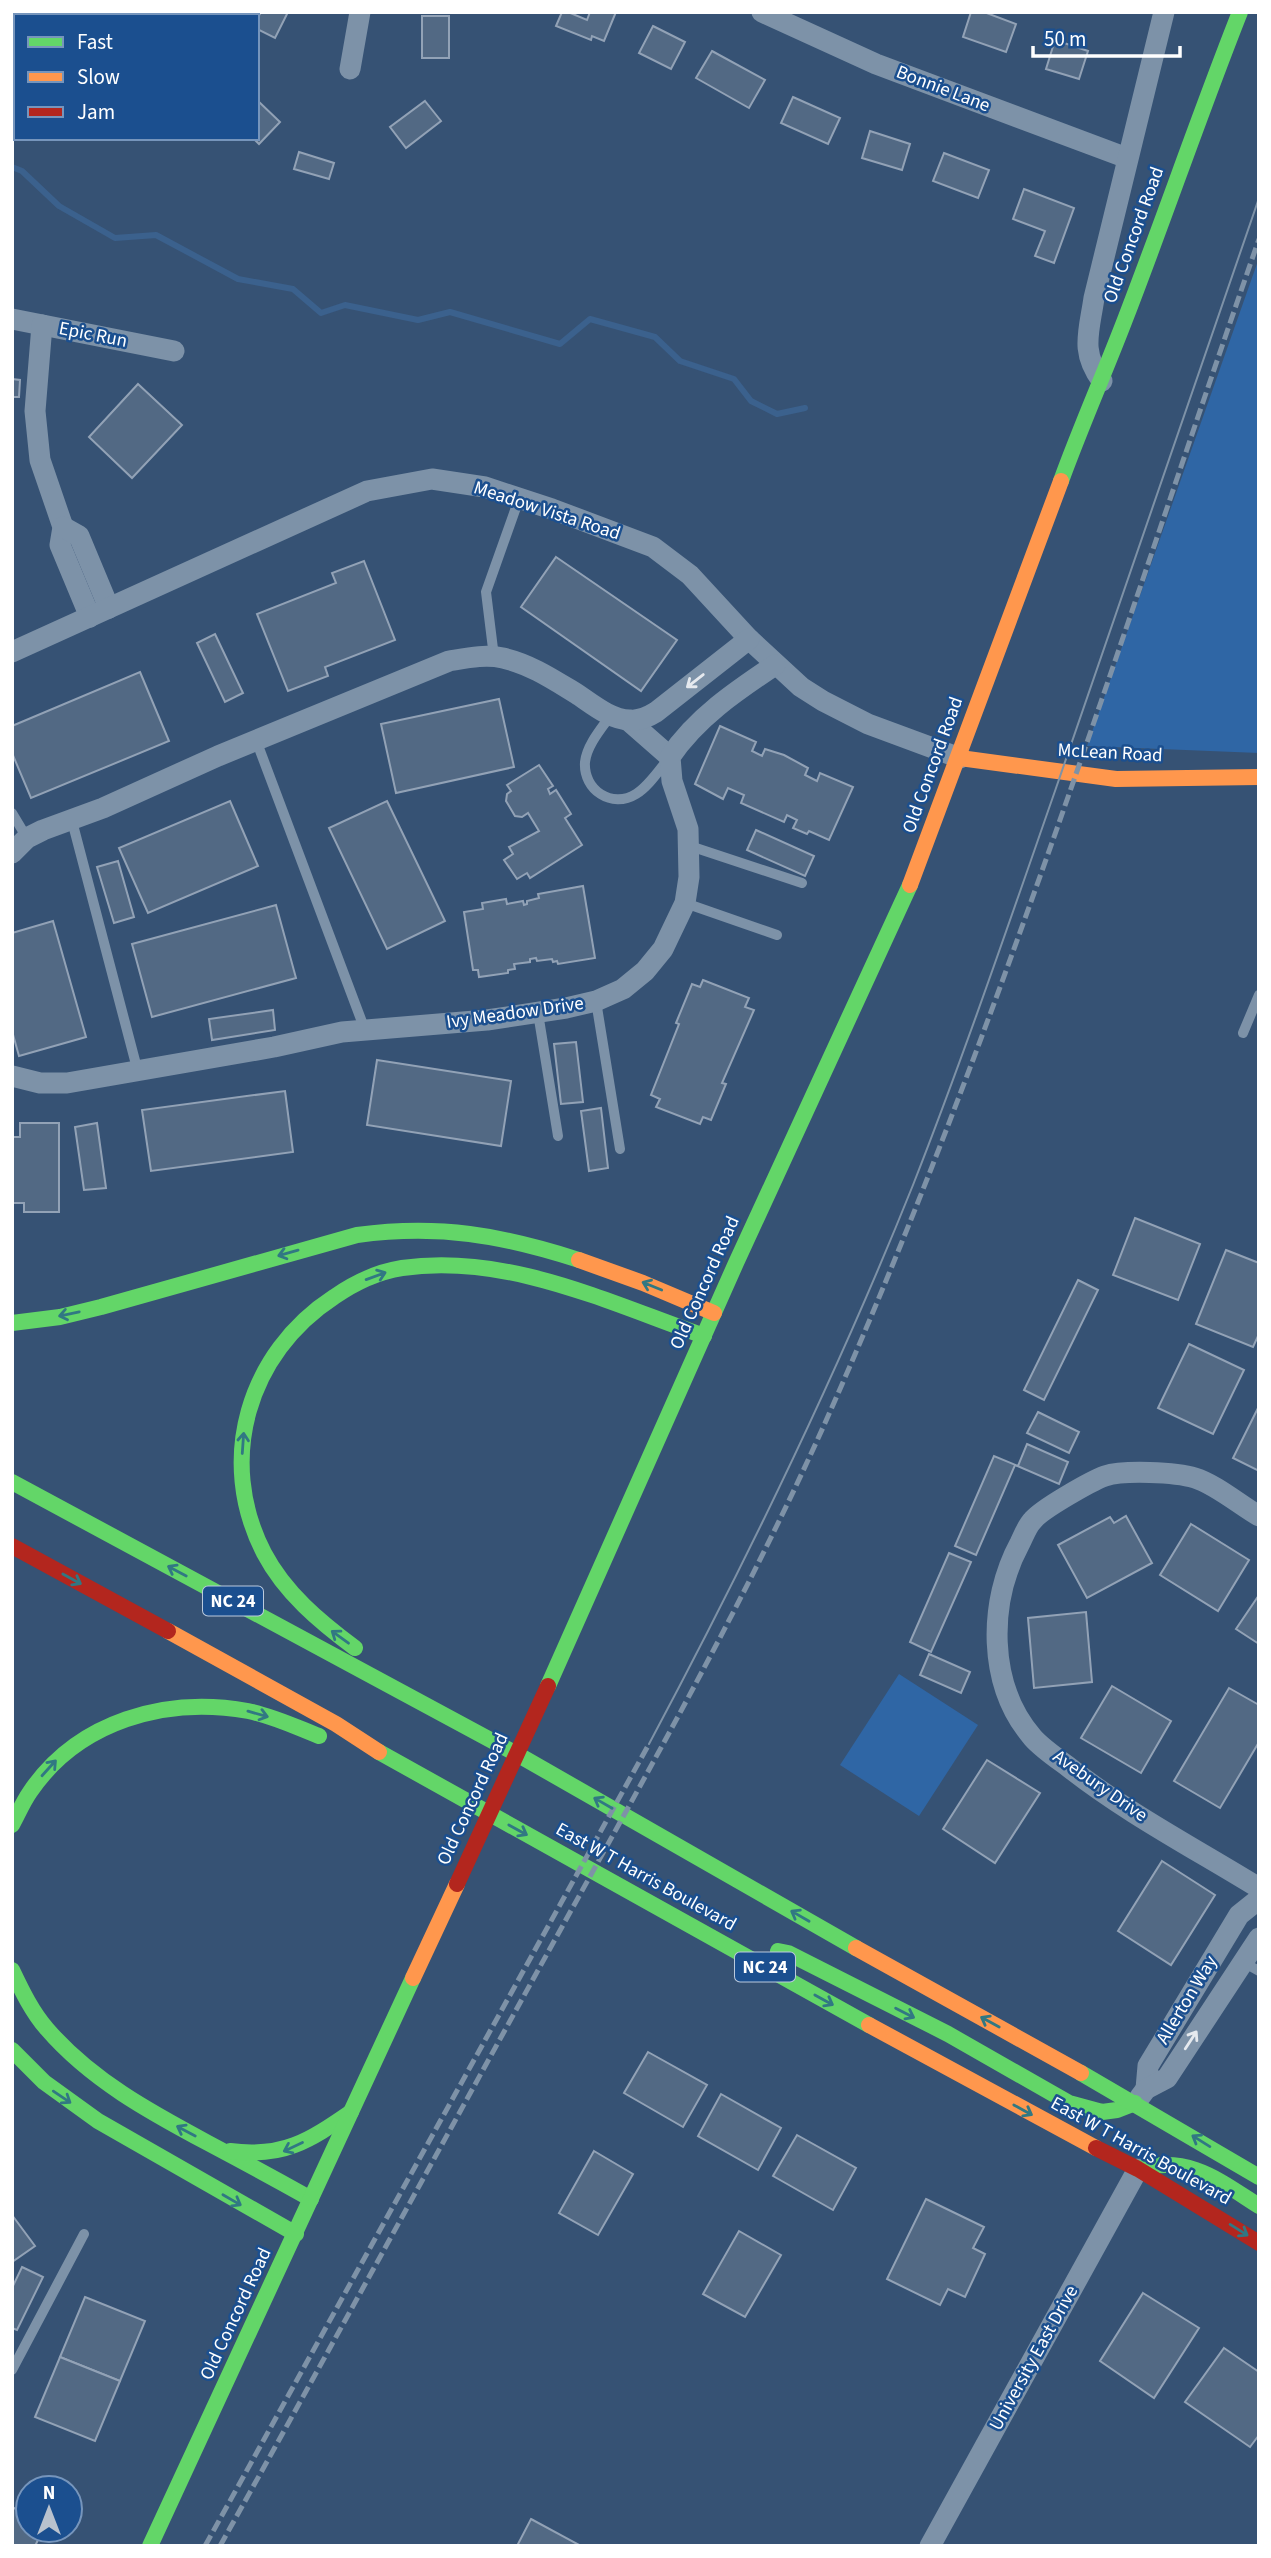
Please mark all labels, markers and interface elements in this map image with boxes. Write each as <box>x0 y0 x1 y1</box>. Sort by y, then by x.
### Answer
legend <box>14 14 259 140</box>
scale bar <box>1033 14 1180 58</box>
text: 50 m <box>1044 24 1086 54</box>
text: Fast <box>77 27 113 57</box>
street label: Bonnie Lane <box>892 59 994 119</box>
text: Slow <box>77 62 120 92</box>
text: Jam <box>77 97 115 127</box>
street label: Old Concord Road <box>1097 163 1171 307</box>
street label: Epic Run <box>56 315 130 355</box>
street label: Meadow Vista Road <box>470 475 624 547</box>
one-way arrow <box>687 674 705 689</box>
street label: Old Concord Road <box>896 693 970 837</box>
street label: McLean Road <box>1057 737 1163 769</box>
street label: Ivy Meadow Drive <box>445 990 585 1036</box>
street label: Old Concord Road <box>663 1212 747 1354</box>
one-way arrow <box>278 1247 300 1260</box>
one-way arrow <box>365 1269 387 1281</box>
one-way arrow <box>642 1278 663 1291</box>
one-way arrow <box>58 1308 81 1322</box>
one-way arrow <box>237 1432 250 1455</box>
one-way arrow <box>167 1564 188 1578</box>
one-way arrow <box>61 1573 82 1586</box>
road number: NC 24 <box>203 1586 263 1616</box>
one-way arrow <box>331 1630 350 1644</box>
one-way arrow <box>247 1708 269 1721</box>
street label: Old Concord Road <box>430 1728 516 1870</box>
street label: Avebury Drive <box>1047 1743 1153 1829</box>
one-way arrow <box>41 1759 57 1777</box>
one-way arrow <box>593 1796 613 1810</box>
street label: East W T Harris Boulevard <box>551 1816 741 1938</box>
one-way arrow <box>507 1824 528 1837</box>
one-way arrow <box>790 1909 811 1922</box>
street label: Allerton Way <box>1150 1950 1224 2050</box>
road number: NC 24 <box>735 1952 795 1982</box>
one-way arrow <box>813 1994 834 2007</box>
one-way arrow <box>894 2006 915 2020</box>
one-way arrow <box>980 2015 1000 2029</box>
one-way arrow <box>1184 2031 1198 2051</box>
one-way arrow <box>52 2090 71 2104</box>
street label: East W T Harris Boulevard <box>1046 2090 1236 2212</box>
one-way arrow <box>1012 2104 1033 2117</box>
one-way arrow <box>177 2124 197 2138</box>
one-way arrow <box>1191 2134 1211 2148</box>
one-way arrow <box>283 2141 304 2154</box>
one-way arrow <box>221 2193 241 2207</box>
one-way arrow <box>1228 2223 1248 2237</box>
street label: Old Concord Road <box>193 2243 279 2385</box>
street label: University East Drive <box>983 2280 1085 2436</box>
north arrow <box>14 2474 84 2544</box>
text: N <box>43 2480 55 2507</box>

